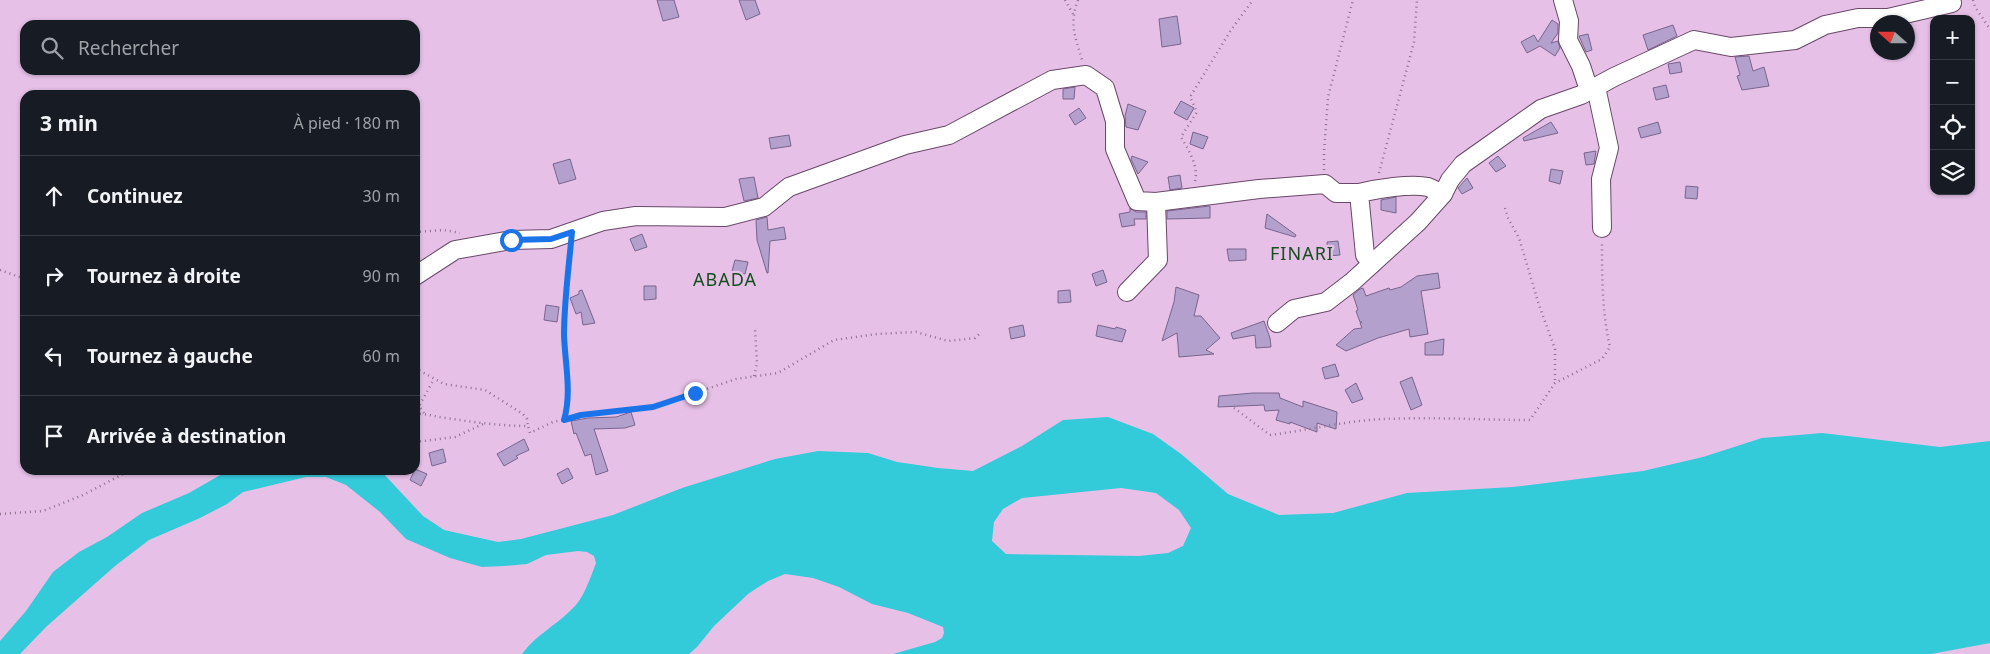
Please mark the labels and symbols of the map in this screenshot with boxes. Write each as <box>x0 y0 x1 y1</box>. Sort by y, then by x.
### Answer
north arrow <box>1870 15 1915 60</box>
route start <box>500 229 523 252</box>
district label: FINARI <box>1270 241 1334 265</box>
district label: ABADA <box>693 267 757 291</box>
route end <box>684 382 707 405</box>

